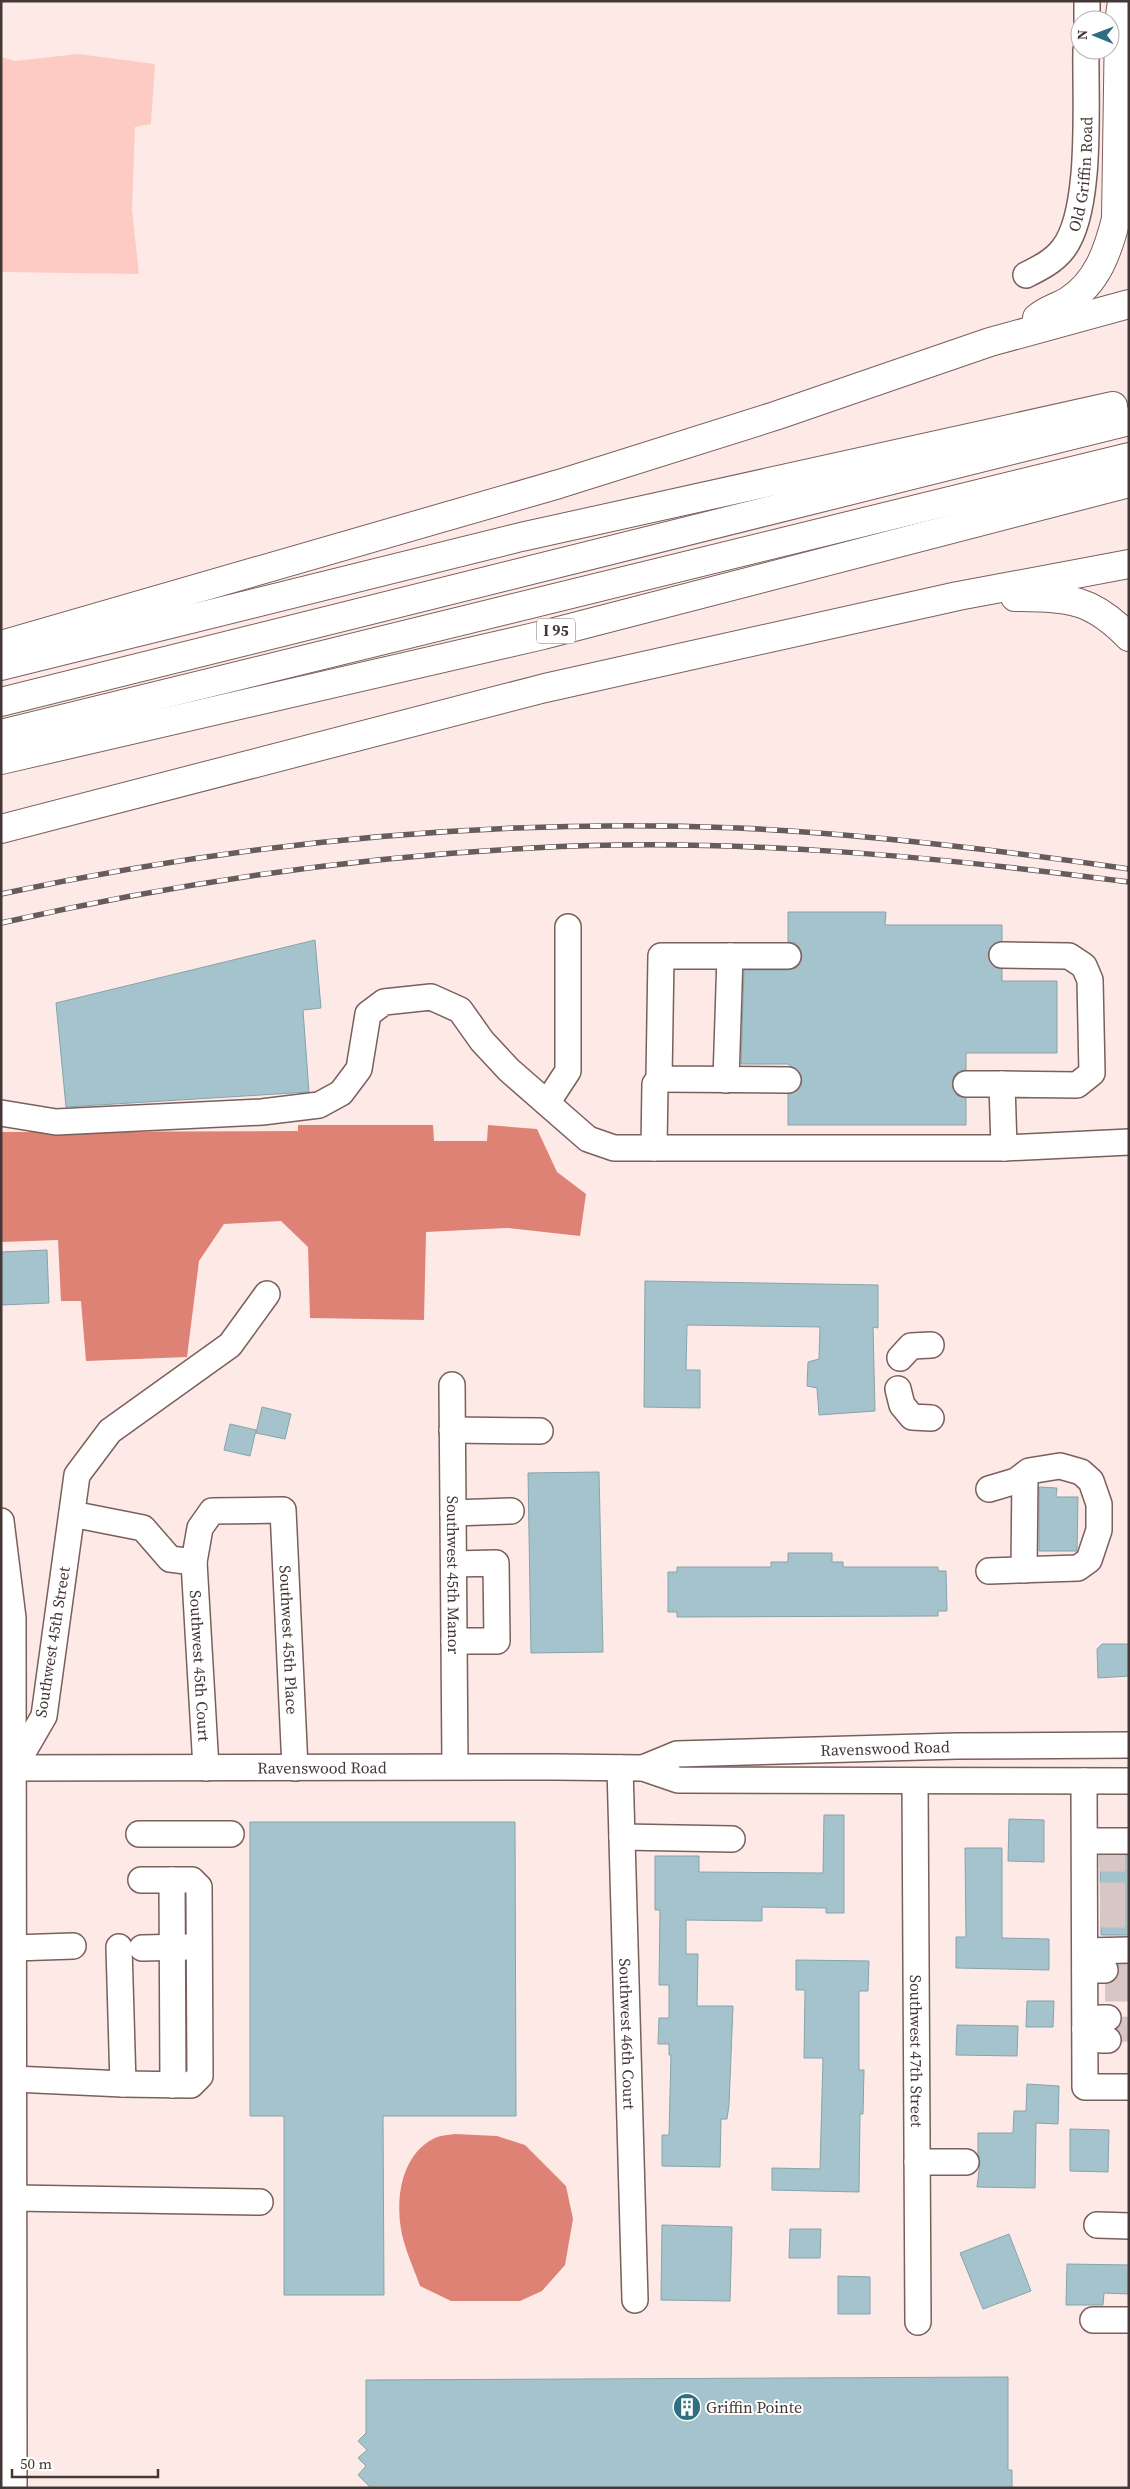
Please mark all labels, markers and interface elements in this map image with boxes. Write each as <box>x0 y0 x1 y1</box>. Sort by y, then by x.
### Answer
north arrow <box>1070 10 1120 60</box>
text: N <box>1072 29 1092 40</box>
street label: Old Griffin Road <box>1062 116 1097 235</box>
road number: I 95 <box>537 618 575 644</box>
street label: Southwest 45th Manor <box>442 1496 465 1655</box>
street label: Southwest 45th Street <box>29 1564 75 1719</box>
street label: Southwest 45th Place <box>275 1565 303 1715</box>
street label: Southwest 45th Court <box>185 1590 215 1743</box>
street label: Ravenswood Road <box>820 1735 950 1761</box>
street label: Ravenswood Road <box>257 1756 387 1779</box>
street label: Southwest 46th Court <box>614 1958 641 2111</box>
street label: Southwest 47th Street <box>905 1975 928 2128</box>
building icon: Griffin Pointe <box>672 2392 702 2422</box>
place label: Griffin Pointe <box>706 2396 802 2418</box>
scale bar <box>12 2446 159 2478</box>
text: 50 m <box>20 2453 52 2474</box>

